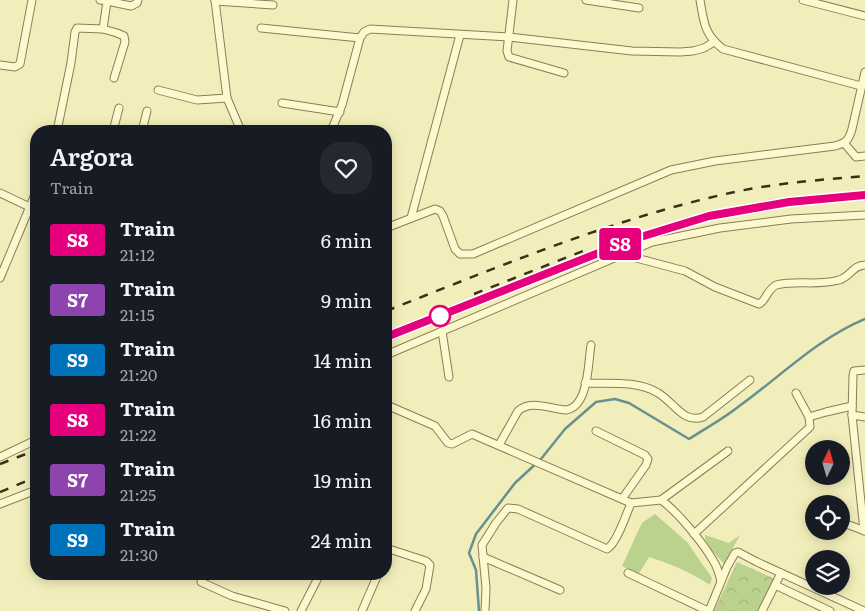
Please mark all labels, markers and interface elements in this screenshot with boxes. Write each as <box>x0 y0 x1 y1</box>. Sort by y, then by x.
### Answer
text: Argora <box>50 138 133 173</box>
button: heart <box>320 142 372 194</box>
text: Train <box>50 175 94 199</box>
text: Train <box>120 214 175 242</box>
text: S8 <box>67 226 88 253</box>
text: 6 min <box>321 226 372 254</box>
line badge: S8 <box>598 228 642 260</box>
text: S8 <box>609 230 631 257</box>
text: 21:12 <box>120 242 155 266</box>
text: Train <box>120 274 175 302</box>
text: S7 <box>67 286 88 313</box>
text: 9 min <box>321 286 372 314</box>
text: 21:15 <box>120 302 155 326</box>
unlabelled marker <box>429 305 451 327</box>
text: Train <box>120 334 175 362</box>
text: S9 <box>67 346 88 373</box>
text: 14 min <box>313 346 372 374</box>
text: 21:20 <box>120 362 157 386</box>
text: Train <box>120 394 175 422</box>
text: S8 <box>67 406 88 433</box>
text: 16 min <box>313 406 372 434</box>
text: 21:22 <box>120 422 156 446</box>
north arrow <box>805 440 850 485</box>
map controls <box>805 440 850 595</box>
text: Train <box>120 454 175 482</box>
text: S7 <box>67 466 88 493</box>
text: 19 min <box>313 466 372 494</box>
text: 21:25 <box>120 482 156 506</box>
button: locate <box>805 495 850 540</box>
text: Train <box>120 514 175 542</box>
text: S9 <box>67 526 88 553</box>
text: 24 min <box>311 526 372 554</box>
text: 21:30 <box>120 542 158 566</box>
button: layers <box>805 550 850 595</box>

